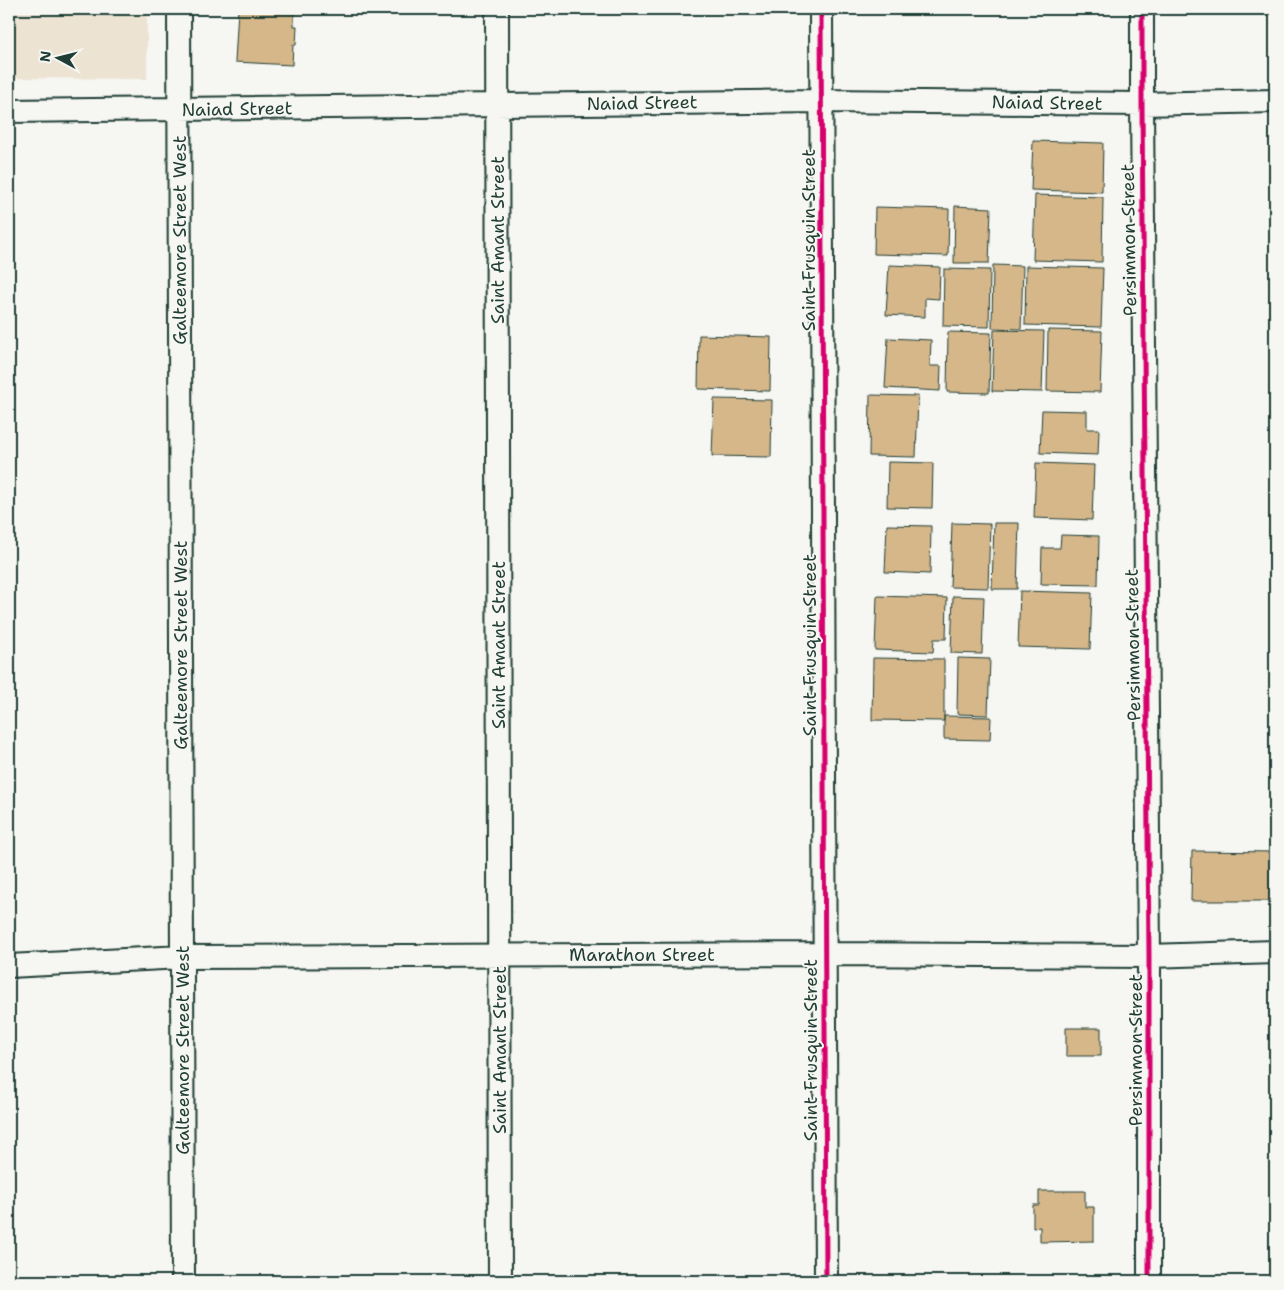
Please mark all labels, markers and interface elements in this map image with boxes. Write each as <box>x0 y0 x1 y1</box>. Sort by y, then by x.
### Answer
north arrow <box>32 32 82 82</box>
text: N <box>35 50 55 63</box>
street label: Naiad Street <box>586 90 698 116</box>
street label: Naiad Street <box>991 90 1103 116</box>
street label: Naiad Street <box>181 96 293 122</box>
street label: Galteemore Street West <box>168 135 192 345</box>
street label: Saint Frusquin Street <box>797 149 821 331</box>
street label: Saint Amant Street <box>486 156 510 324</box>
street label: Persimmon Street <box>1116 163 1142 316</box>
street label: Galteemore Street West <box>169 540 193 750</box>
street label: Saint Frusquin Street <box>798 554 822 736</box>
street label: Saint Amant Street <box>487 561 511 729</box>
street label: Persimmon Street <box>1120 568 1146 721</box>
street label: Marathon Street <box>569 943 715 967</box>
street label: Galteemore Street West <box>171 945 195 1155</box>
street label: Saint Frusquin Street <box>799 959 823 1141</box>
street label: Saint Amant Street <box>488 966 512 1134</box>
street label: Persimmon Street <box>1124 974 1148 1126</box>

